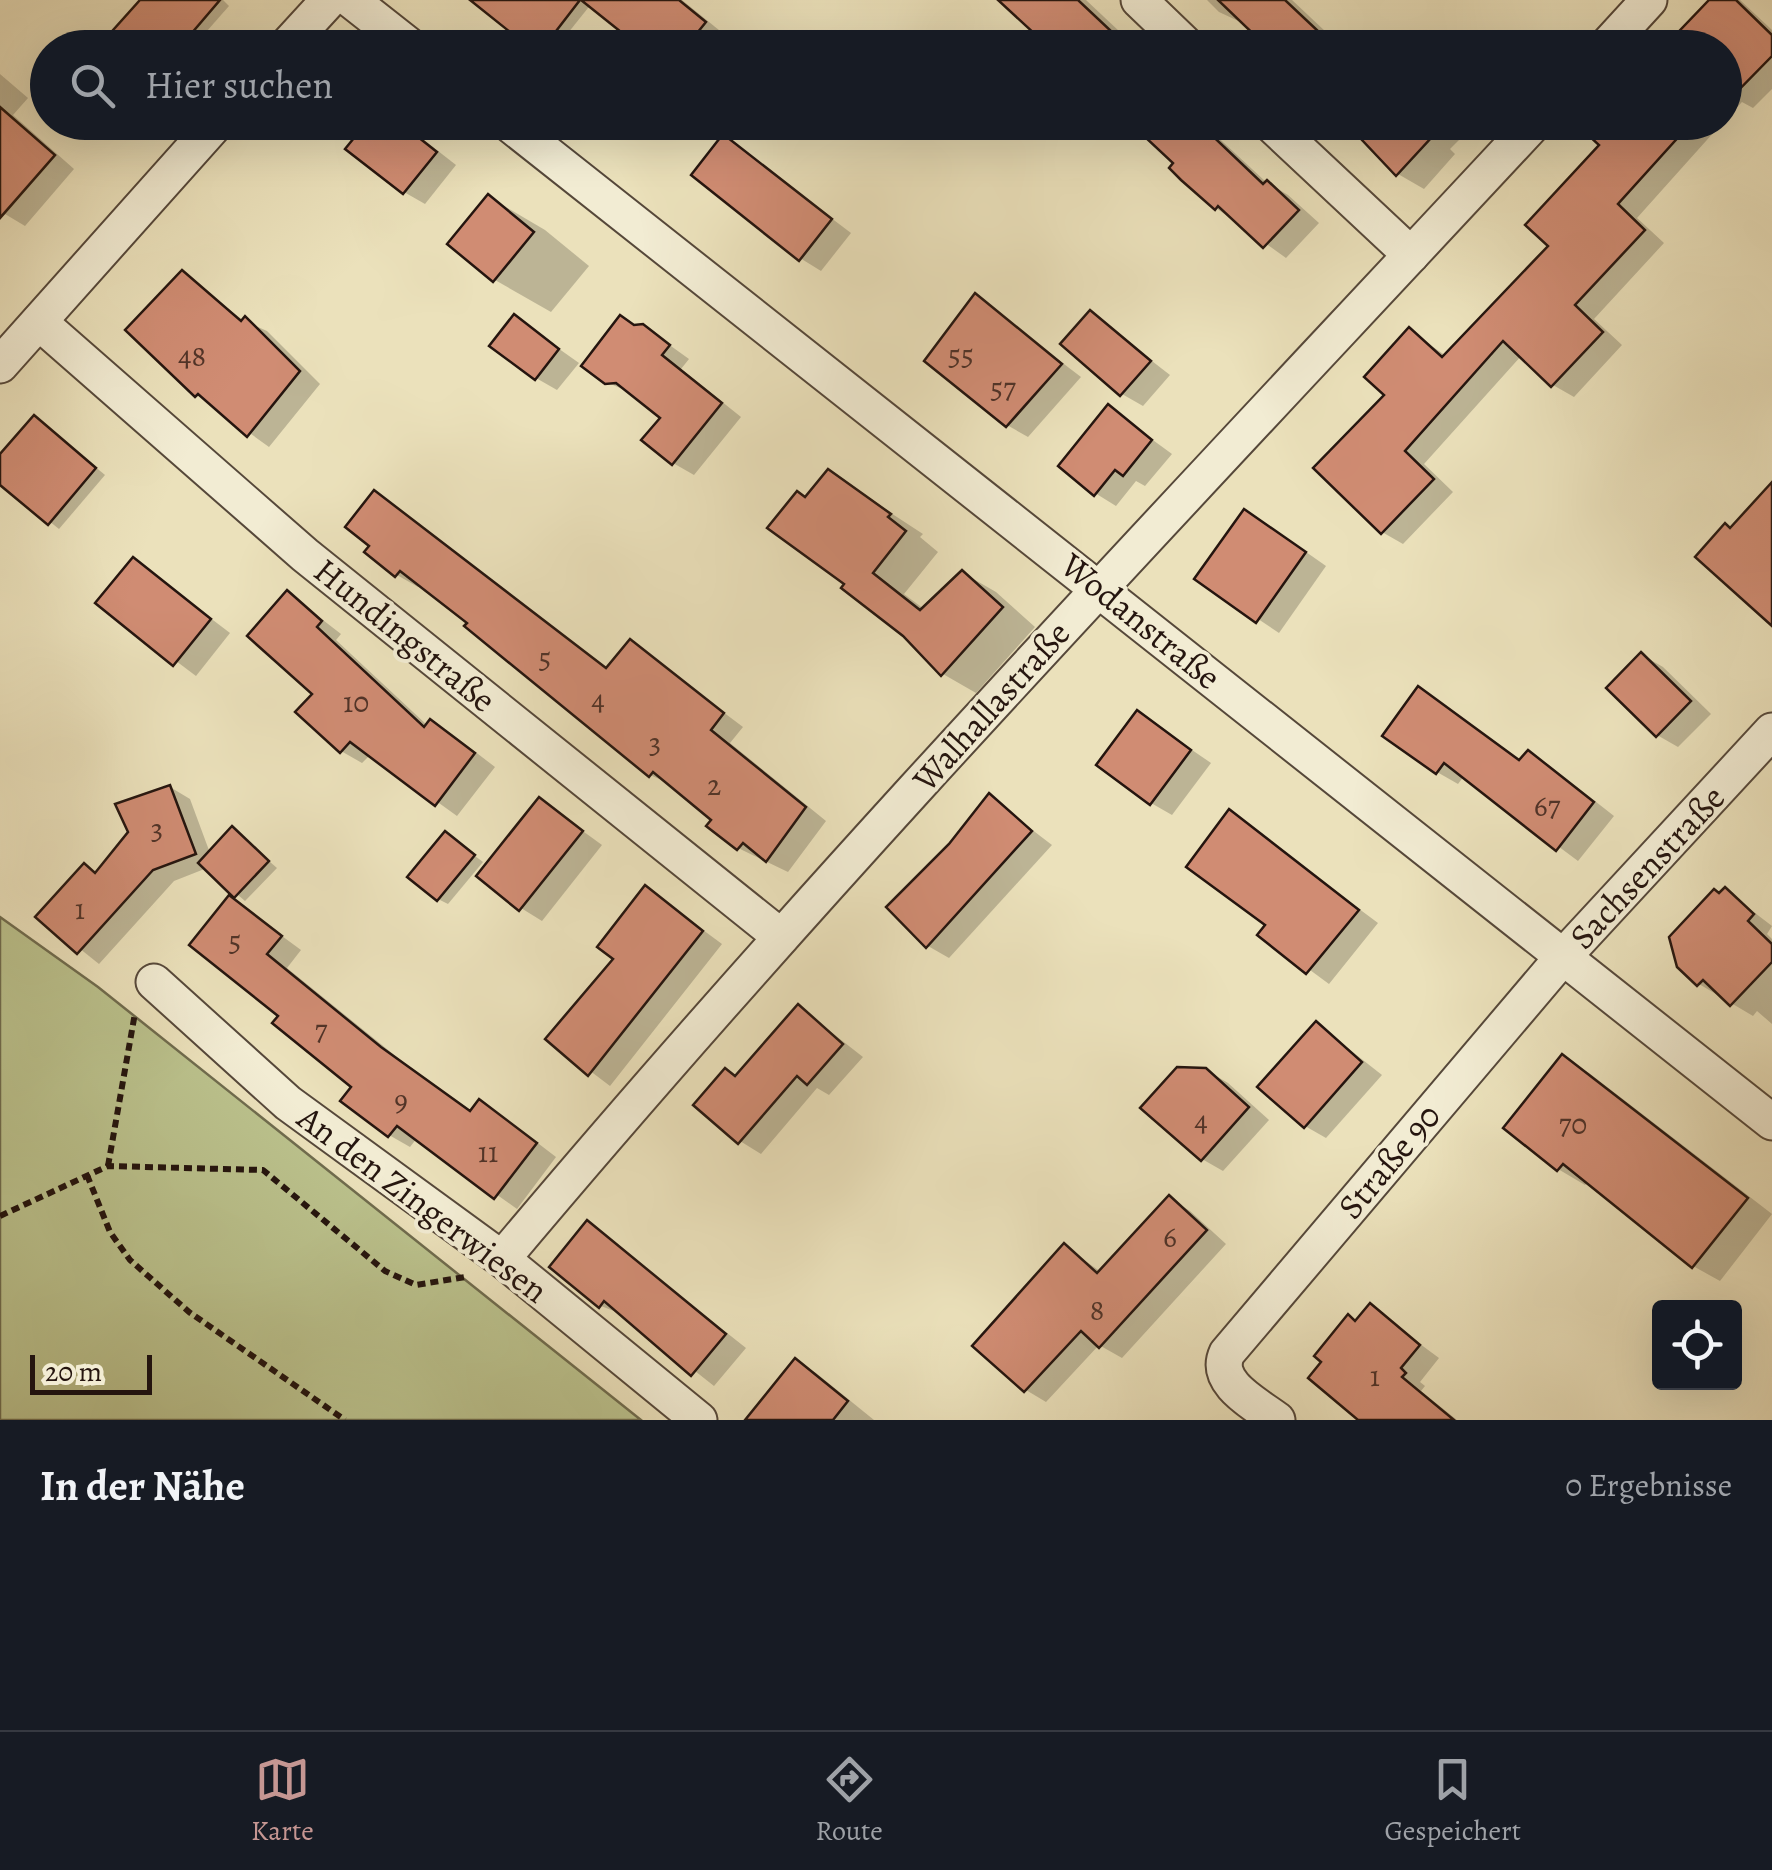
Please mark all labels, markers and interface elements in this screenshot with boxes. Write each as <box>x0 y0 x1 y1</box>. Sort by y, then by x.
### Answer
search box <box>30 30 1742 140</box>
icon: search <box>65 58 120 113</box>
text: Hier suchen <box>145 59 333 111</box>
house number: 55 <box>948 335 974 375</box>
house number: 48 <box>178 336 206 376</box>
house number: 57 <box>990 368 1016 408</box>
street label: Wodanstraße <box>1050 541 1231 700</box>
street label: Hundingstraße <box>304 547 506 723</box>
street label: Walhallastraße <box>901 610 1081 802</box>
house number: 5 <box>539 638 551 678</box>
house number: 4 <box>591 680 605 720</box>
house number: 10 <box>343 682 369 722</box>
house number: 3 <box>649 723 661 763</box>
house number: 2 <box>707 765 721 805</box>
street label: Sachsenstraße <box>1559 775 1735 959</box>
house number: 67 <box>1534 786 1561 826</box>
house number: 3 <box>151 809 163 849</box>
house number: 1 <box>75 889 85 929</box>
house number: 5 <box>229 921 241 961</box>
house number: 7 <box>315 1010 328 1050</box>
house number: 9 <box>394 1081 408 1121</box>
street label: An den Zingerwiesen <box>287 1093 558 1314</box>
street label: Straße 90 <box>1326 1093 1452 1229</box>
house number: 4 <box>1194 1101 1208 1141</box>
house number: 70 <box>1559 1104 1587 1144</box>
house number: 11 <box>478 1132 498 1172</box>
house number: 6 <box>1163 1217 1177 1257</box>
house number: 8 <box>1090 1290 1104 1330</box>
map controls <box>1652 1300 1742 1390</box>
button: locate <box>1652 1300 1742 1390</box>
scale bar <box>30 1350 152 1394</box>
text: 20 m <box>45 1353 102 1391</box>
house number: 1 <box>1370 1356 1380 1396</box>
text: In der Nähe <box>40 1457 245 1514</box>
text: 0 Ergebnisse <box>1565 1463 1732 1507</box>
tab: Karte <box>251 1752 314 1850</box>
tab: Route <box>816 1752 883 1850</box>
tab: Gespeichert <box>1385 1752 1521 1850</box>

